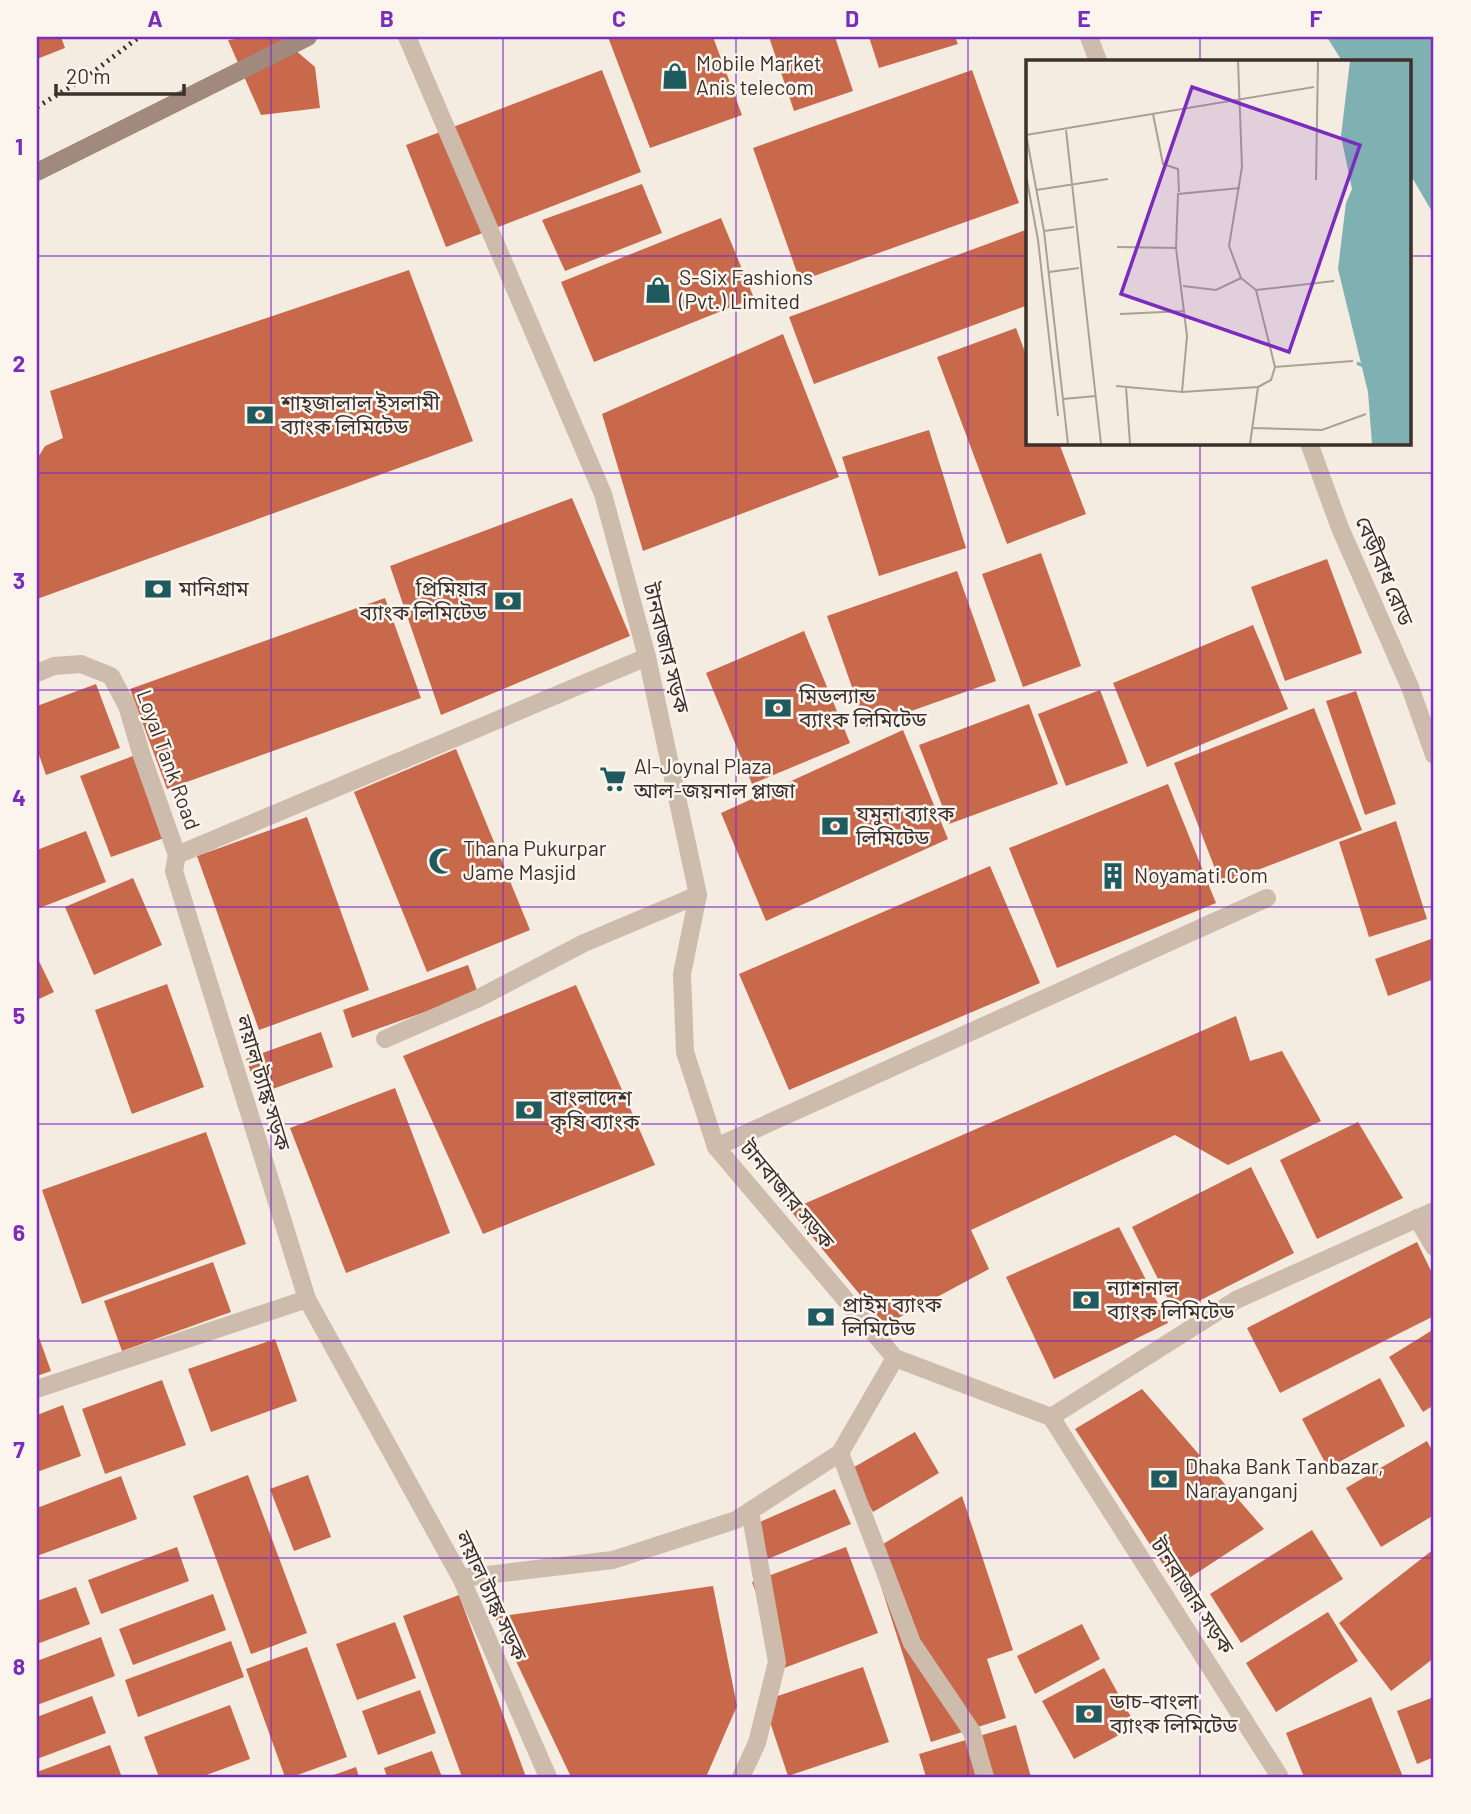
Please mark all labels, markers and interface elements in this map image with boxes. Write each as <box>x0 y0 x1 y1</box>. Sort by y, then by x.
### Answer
text: A <box>147 4 163 32</box>
text: B <box>380 4 394 32</box>
text: C <box>612 4 626 32</box>
text: D <box>845 4 859 32</box>
text: E <box>1077 4 1091 32</box>
text: F <box>1310 4 1323 32</box>
place label: Mobile Market Anis telecom <box>696 50 822 99</box>
scale bar <box>56 52 184 96</box>
inset map <box>1026 60 1412 444</box>
shop icon: Mobile Market Anis telecom <box>660 61 690 91</box>
text: 20 m <box>66 63 111 88</box>
text: 1 <box>15 132 23 160</box>
place label: S-Six Fashions (Pvt.) Limited <box>678 264 813 313</box>
shop icon: S-Six Fashions (Pvt.) Limited <box>643 275 673 305</box>
text: 2 <box>13 349 25 377</box>
place label: শাহ্জালাল ইসলামী ব্যাংক লিমিটেড <box>280 389 440 438</box>
bank icon: শাহ্জালাল ইসলামী ব্যাংক লিমিটেড <box>245 400 275 430</box>
street label: বেড়ীবাধ রোড <box>1351 512 1420 630</box>
text: 3 <box>13 566 25 594</box>
bank icon: মানিগ্রাম <box>143 574 173 604</box>
place label: মানিগ্রাম <box>178 575 250 600</box>
place label: প্রিমিয়ার ব্যাংক লিমিটেড <box>358 575 488 624</box>
street label: টানবাজার সড়ক <box>639 579 696 716</box>
bank icon: প্রিমিয়ার ব্যাংক লিমিটেড <box>493 586 523 616</box>
place label: মিডল্যান্ড ব্যাংক লিমিটেড <box>798 682 928 731</box>
street label: Loyal Tank Road <box>133 686 206 833</box>
bank icon: মিডল্যান্ড ব্যাংক লিমিটেড <box>763 693 793 723</box>
place label: Al-Joynal Plaza আল-জয়নাল প্লাজা <box>633 753 795 802</box>
supermarket icon: Al-Joynal Plaza আল-জয়নাল প্লাজা <box>598 764 628 794</box>
text: 4 <box>12 783 26 811</box>
place label: যমুনা ব্যাংক লিমিটেড <box>855 800 955 849</box>
bank icon: যমুনা ব্যাংক লিমিটেড <box>820 811 850 841</box>
place label: Thana Pukurpar Jame Masjid <box>463 835 607 884</box>
mosque icon: Thana Pukurpar Jame Masjid <box>427 846 457 876</box>
building icon: Noyamati.Com <box>1098 861 1128 891</box>
place label: Noyamati.Com <box>1134 862 1268 887</box>
text: 5 <box>13 1001 25 1029</box>
street label: লয়াল ট্যাঙ্ক সড়ক <box>232 1011 297 1154</box>
place label: বাংলাদেশ কৃষি ব্যাংক <box>549 1084 641 1135</box>
bank icon: বাংলাদেশ কৃষি ব্যাংক <box>514 1095 544 1125</box>
street label: টানবাজার সড়ক <box>735 1134 841 1254</box>
text: 6 <box>13 1218 25 1246</box>
place label: ন্যাশনাল ব্যাংক লিমিটেড <box>1106 1274 1236 1323</box>
bank icon: ন্যাশনাল ব্যাংক লিমিটেড <box>1071 1285 1101 1315</box>
place label: প্রাইম ব্যাংক লিমিটেড <box>841 1291 943 1340</box>
bank icon: প্রাইম ব্যাংক লিমিটেড <box>806 1302 836 1332</box>
text: 7 <box>13 1435 25 1463</box>
place label: Dhaka Bank Tanbazar, Narayanganj <box>1185 1453 1384 1502</box>
bank icon: Dhaka Bank Tanbazar, Narayanganj <box>1149 1464 1179 1494</box>
street label: লয়াল ট্যাঙ্ক সড়ক <box>451 1526 534 1665</box>
street label: টানবাজার সড়ক <box>1146 1532 1241 1659</box>
text: 8 <box>13 1652 25 1680</box>
place label: ডাচ-বাংলা ব্যাংক লিমিটেড <box>1109 1688 1239 1737</box>
bank icon: ডাচ-বাংলা ব্যাংক লিমিটেড <box>1074 1699 1104 1729</box>

